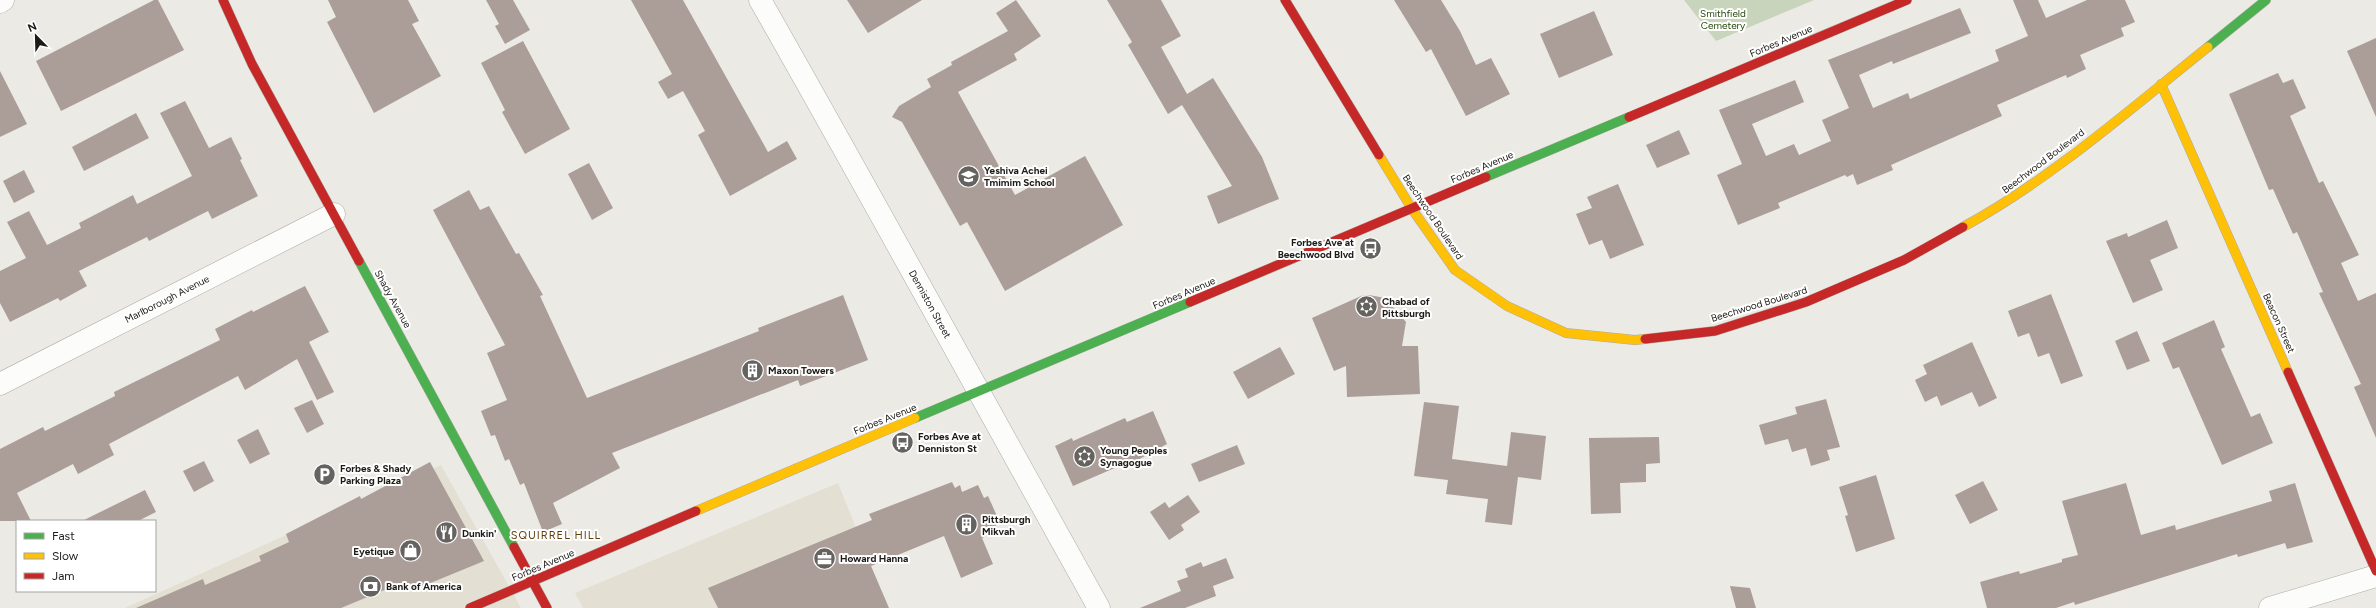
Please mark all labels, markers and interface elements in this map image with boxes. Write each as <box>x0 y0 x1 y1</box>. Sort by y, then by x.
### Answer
park label: Smithfield Cemetery <box>1700 7 1746 32</box>
north arrow <box>16 16 56 56</box>
text: N <box>26 20 39 35</box>
street label: Forbes Avenue <box>1748 22 1815 60</box>
street label: Beechwood Boulevard <box>1999 126 2087 196</box>
street label: Forbes Avenue <box>1449 148 1516 186</box>
school or university icon: Yeshiva Achei Tmimim School <box>955 163 981 189</box>
place label: Yeshiva Achei Tmimim School <box>984 164 1055 189</box>
street label: Beechwood Boulevard <box>1400 172 1466 262</box>
bus stop icon: Forbes Ave at Beechwood Blvd <box>1357 235 1383 261</box>
place label: Forbes Ave at Beechwood Blvd <box>1278 236 1354 261</box>
street label: Shady Avenue <box>372 268 415 331</box>
street label: Denniston Street <box>906 268 954 341</box>
street label: Marlborough Avenue <box>122 272 212 326</box>
street label: Forbes Avenue <box>1151 274 1218 312</box>
street label: Beechwood Boulevard <box>1709 283 1809 325</box>
street label: Beacon Street <box>2260 291 2298 355</box>
synagogue icon: Chabad of Pittsburgh <box>1353 294 1379 320</box>
place label: Chabad of Pittsburgh <box>1382 295 1431 320</box>
building icon: Maxon Towers <box>739 357 765 383</box>
place label: Maxon Towers <box>768 364 834 377</box>
street label: Forbes Avenue <box>852 400 919 438</box>
bus stop icon: Forbes Ave at Denniston St <box>890 429 916 455</box>
place label: Forbes Ave at Denniston St <box>918 430 981 455</box>
synagogue icon: Young Peoples Synagogue <box>1072 443 1098 469</box>
place label: Young Peoples Synagogue <box>1100 444 1167 469</box>
parking icon: Forbes & Shady Parking Plaza <box>312 461 338 487</box>
place label: Forbes & Shady Parking Plaza <box>340 462 411 487</box>
building icon: Pittsburgh Mikvah <box>954 512 980 538</box>
place label: Pittsburgh Mikvah <box>982 513 1031 538</box>
legend <box>16 520 156 592</box>
restaurant icon: Dunkin' <box>433 520 459 546</box>
place label: Dunkin' <box>462 527 497 540</box>
text: Fast <box>52 529 75 543</box>
district label: SQUIRREL HILL <box>511 529 601 542</box>
shop icon: Eyetique <box>397 538 423 564</box>
place label: Eyetique <box>353 545 394 558</box>
office icon: Howard Hanna <box>812 545 838 571</box>
street label: Forbes Avenue <box>510 546 577 584</box>
text: Slow <box>52 549 79 563</box>
place label: Howard Hanna <box>840 552 908 565</box>
text: Jam <box>52 569 75 583</box>
bank icon: Bank of America <box>357 573 383 599</box>
place label: Bank of America <box>386 580 462 593</box>

